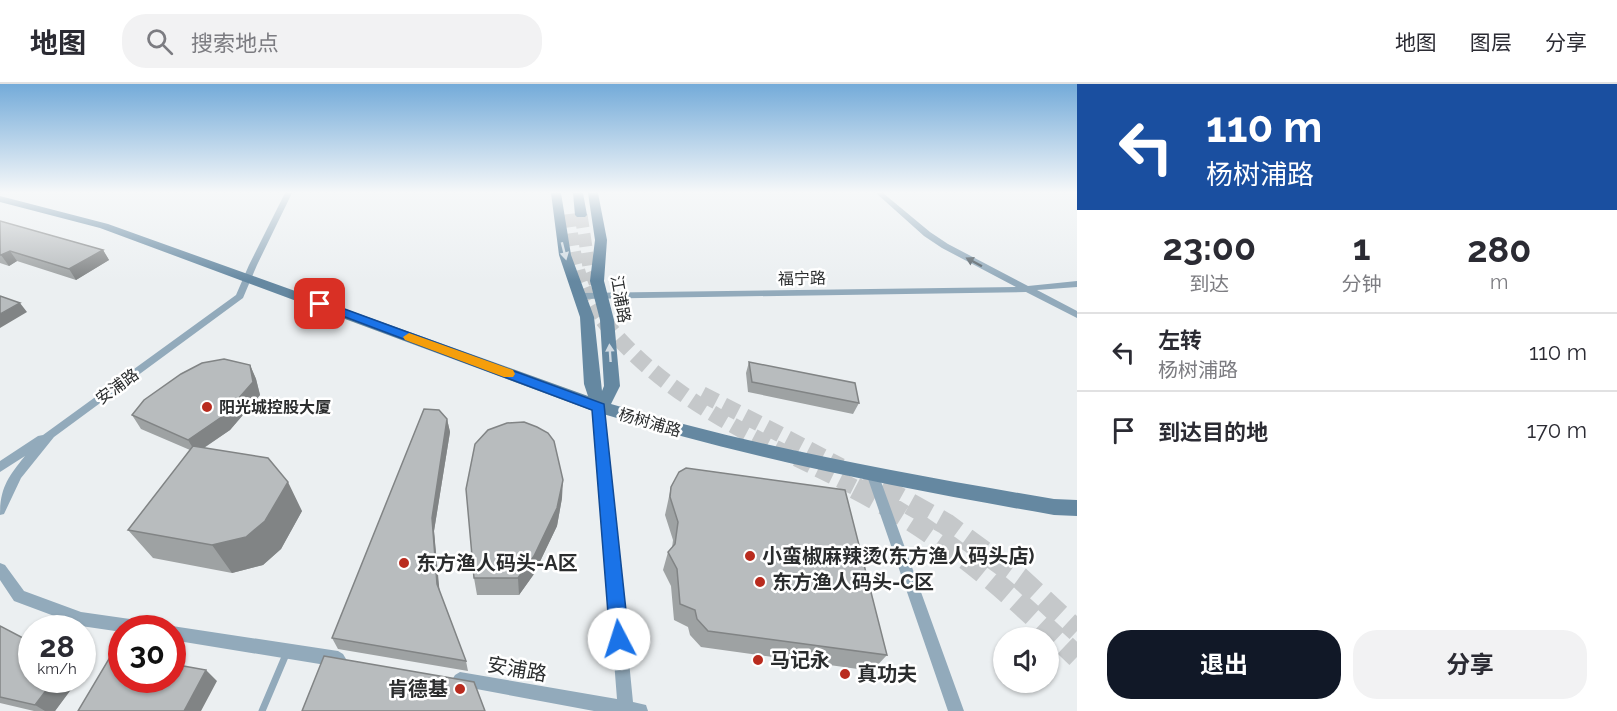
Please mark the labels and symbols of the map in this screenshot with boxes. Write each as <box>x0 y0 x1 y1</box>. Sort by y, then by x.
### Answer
one-way arrow <box>560 242 570 260</box>
one-way arrow <box>965 257 982 267</box>
street label: 福宁路 <box>778 269 826 288</box>
street label: 江浦路 <box>607 274 634 324</box>
pin <box>294 278 345 329</box>
one-way arrow <box>605 344 614 363</box>
street label: 安浦路 <box>92 365 142 408</box>
place label: 阳光城控股大厦 <box>219 398 331 417</box>
marker: 阳光城控股大厦 <box>200 400 214 414</box>
street label: 杨树浦路 <box>616 405 683 440</box>
place label: 小蛮椒麻辣烫(东方渔人码头店) <box>762 544 1034 568</box>
marker: 小蛮椒麻辣烫(东方渔人码头店) <box>743 549 757 563</box>
place label: 东方渔人码头-A区 <box>416 551 578 575</box>
marker: 东方渔人码头-A区 <box>397 556 411 570</box>
place label: 东方渔人码头-C区 <box>772 570 934 594</box>
marker: 东方渔人码头-C区 <box>753 575 767 589</box>
position arrow <box>587 607 651 671</box>
speed limit sign: 30 <box>108 615 186 693</box>
place label: 马记永 <box>770 648 830 672</box>
street label: 安浦路 <box>485 652 549 686</box>
marker: 马记永 <box>751 653 765 667</box>
place label: 真功夫 <box>857 662 917 686</box>
marker: 真功夫 <box>838 667 852 681</box>
place label: 肯德基 <box>388 677 448 701</box>
marker: 肯德基 <box>453 682 467 696</box>

